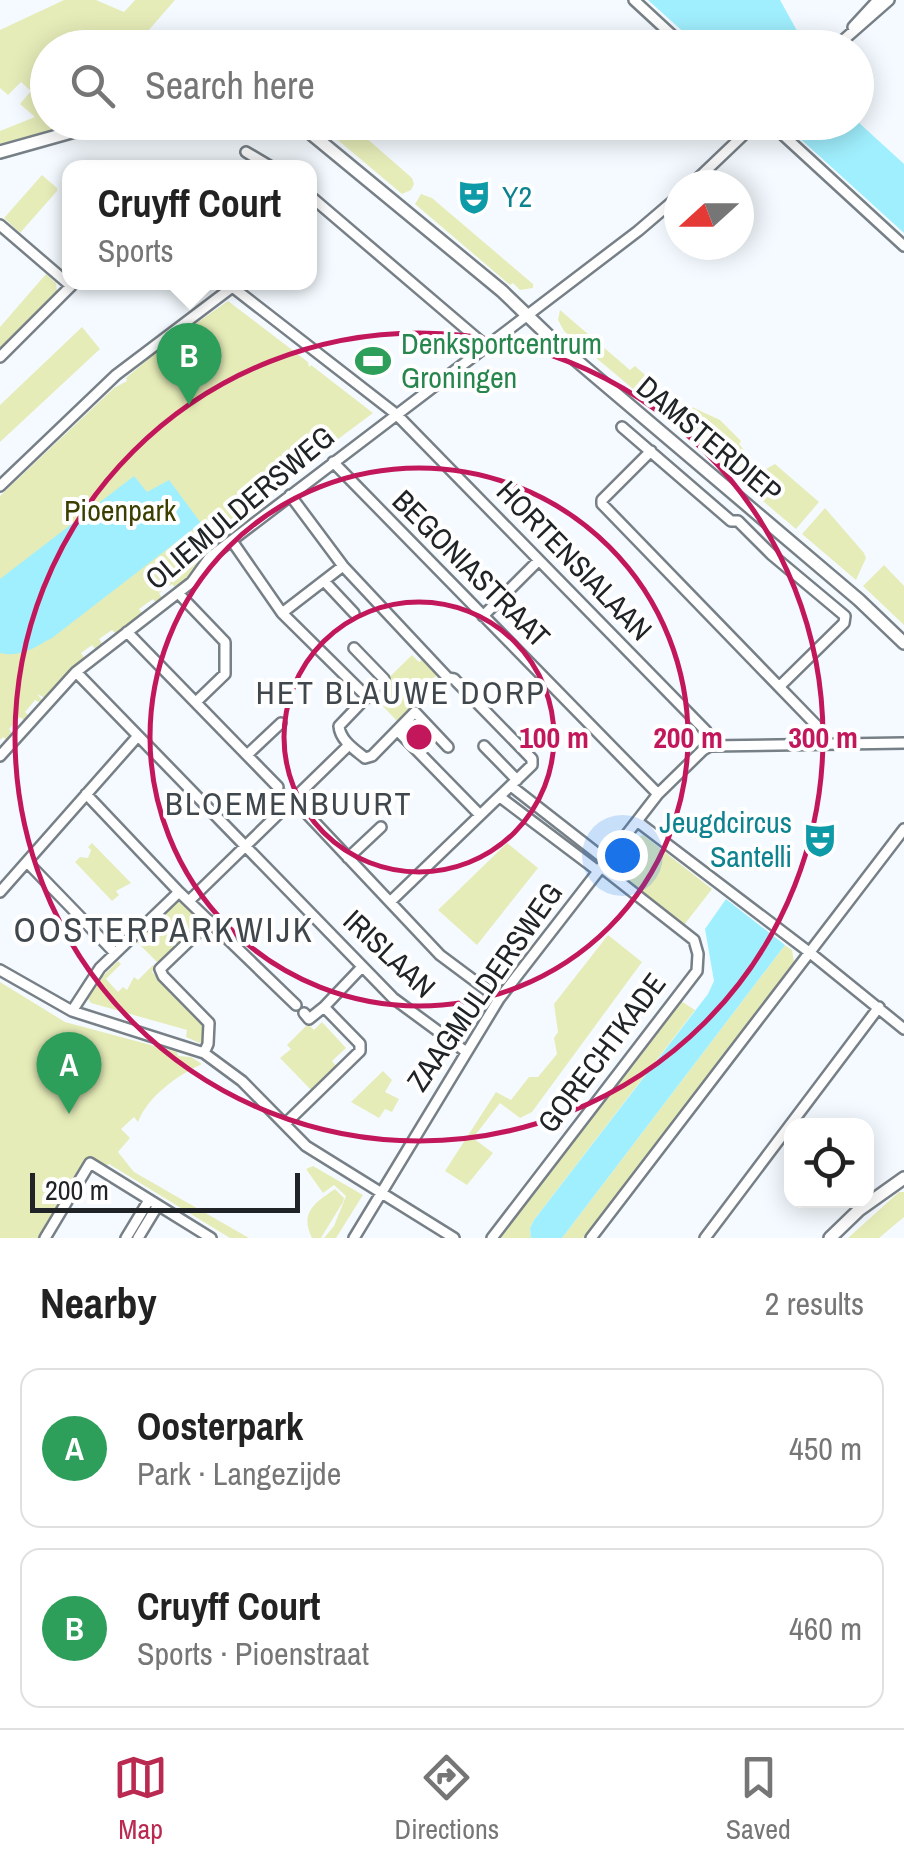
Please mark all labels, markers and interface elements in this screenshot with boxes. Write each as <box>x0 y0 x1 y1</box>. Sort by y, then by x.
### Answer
search box <box>30 30 874 140</box>
icon: search <box>65 58 120 113</box>
text: Search here <box>145 60 315 111</box>
popup <box>62 160 317 290</box>
north arrow <box>664 170 754 260</box>
place label: Y2 <box>502 176 532 216</box>
text: Cruyff Court <box>98 178 281 229</box>
theatre icon: Y2 <box>455 178 493 216</box>
text: Sports <box>98 229 174 272</box>
pin: B <box>156 322 222 405</box>
place label: Denksportcentrum Groningen <box>401 323 602 397</box>
sports icon: Denksportcentrum Groningen <box>354 342 392 380</box>
street label: DAMSTERDIEP <box>629 367 791 512</box>
street label: OLIEMULDERSWEG <box>136 416 342 598</box>
street label: HORTENSIALAAN <box>488 472 661 649</box>
street label: BEGONIASTRAAT <box>384 481 559 656</box>
park label: Pioenpark <box>64 490 177 530</box>
district label: HET BLAUWE DORP <box>256 671 546 714</box>
text: 100 m <box>519 717 589 757</box>
text: 200 m <box>653 717 723 757</box>
text: 300 m <box>788 717 858 757</box>
centre of rings <box>401 719 437 755</box>
district label: BLOEMENBUURT <box>165 782 413 825</box>
place label: Jeugdcircus Santelli <box>659 802 792 876</box>
theatre icon: Jeugdcircus Santelli <box>801 821 839 859</box>
your location <box>597 830 648 881</box>
street label: ZAAGMULDERSWEG <box>397 874 571 1099</box>
street label: IRISLAAN <box>335 900 444 1006</box>
district label: OOSTERPARKWIJK <box>14 906 314 953</box>
street label: GORECHTKADE <box>528 964 674 1140</box>
pin: A <box>36 1032 102 1114</box>
map controls <box>784 1118 874 1208</box>
button: locate <box>784 1118 874 1208</box>
scale bar <box>30 1168 300 1212</box>
text: 200 m <box>45 1171 109 1209</box>
text: Nearby <box>40 1275 157 1331</box>
text: 2 results <box>765 1282 864 1325</box>
text: Oosterpark <box>137 1401 303 1452</box>
text: A <box>65 1427 84 1470</box>
text: 450 m <box>789 1427 862 1470</box>
text: Park · Langezijde <box>137 1452 341 1495</box>
text: Cruyff Court <box>137 1581 320 1632</box>
text: B <box>65 1607 84 1650</box>
text: 460 m <box>789 1607 862 1650</box>
text: Sports · Pioenstraat <box>137 1632 369 1675</box>
tab: Map <box>113 1750 168 1848</box>
tab: Directions <box>395 1750 499 1848</box>
tab: Saved <box>726 1750 791 1848</box>

